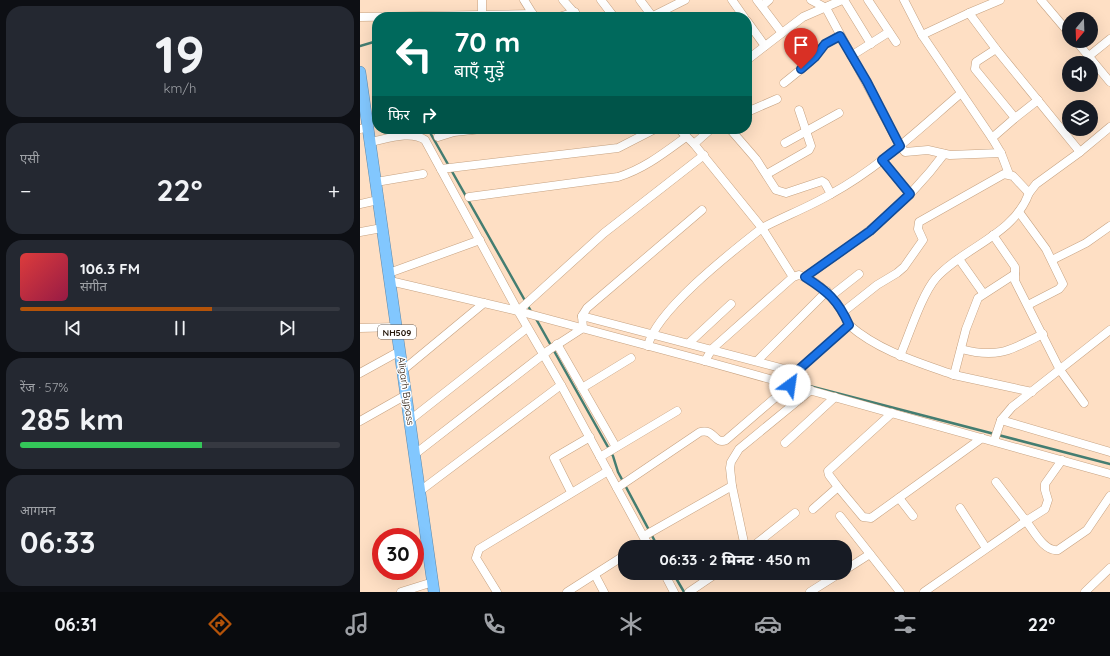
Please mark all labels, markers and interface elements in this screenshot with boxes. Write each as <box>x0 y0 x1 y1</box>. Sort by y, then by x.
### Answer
north arrow <box>1062 12 1098 48</box>
map controls <box>1062 12 1098 136</box>
text: 19 <box>155 21 205 86</box>
text: 70 m <box>454 24 520 59</box>
icon: left <box>388 28 440 80</box>
pin <box>784 28 818 69</box>
icon: arrive <box>790 34 812 56</box>
button: sound <box>1062 56 1098 92</box>
text: बाएँ मुड़ें <box>454 59 504 82</box>
text: km/h <box>164 80 196 96</box>
button: layers <box>1062 100 1098 136</box>
icon: right <box>418 104 440 126</box>
text: फिर <box>388 105 410 124</box>
text: एसी <box>20 150 39 166</box>
text: 22° <box>157 171 202 209</box>
text: − <box>20 177 31 205</box>
text: + <box>328 177 340 205</box>
text: 106.3 FM <box>80 259 140 278</box>
text: संगीत <box>80 278 107 294</box>
icon: previous <box>62 317 84 339</box>
icon: pause <box>169 317 191 339</box>
icon: next <box>276 317 298 339</box>
road number: NH509 <box>378 325 416 339</box>
street label: Aligarh Bypass <box>395 356 417 426</box>
position arrow <box>769 364 811 406</box>
text: रेंज · 57% <box>20 379 68 395</box>
text: 285 km <box>20 400 124 438</box>
text: आगमन <box>20 502 56 518</box>
text: 06:33 <box>20 523 95 561</box>
speed limit sign: 30 <box>372 528 424 580</box>
text: 06:33 · 2 मिनट · 450 m <box>660 550 810 569</box>
icon: directions <box>206 610 234 638</box>
icon: music <box>343 610 371 638</box>
icon: phone <box>480 610 508 638</box>
icon: climate <box>617 610 645 638</box>
icon: car <box>754 610 782 638</box>
icon: filters <box>891 610 919 638</box>
text: 06:31 <box>54 613 97 636</box>
text: 22° <box>1028 613 1055 636</box>

